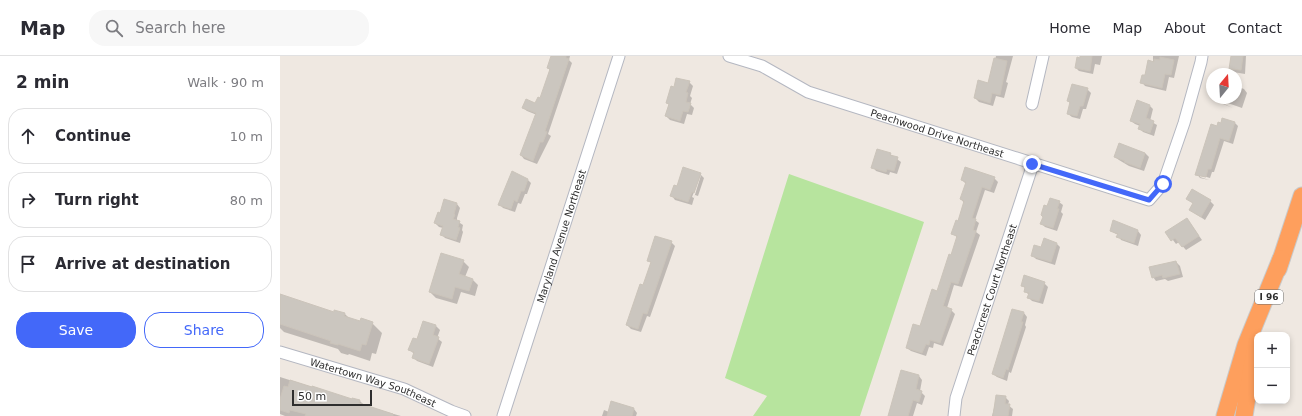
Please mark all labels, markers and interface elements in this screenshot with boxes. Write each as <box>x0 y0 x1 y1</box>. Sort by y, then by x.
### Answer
search box <box>89 10 369 46</box>
text: Map <box>20 17 65 39</box>
icon: search <box>103 17 125 39</box>
text: Search here <box>135 19 225 37</box>
text: Home <box>1049 20 1091 36</box>
text: Map <box>1113 20 1142 36</box>
text: About <box>1164 20 1206 36</box>
text: Contact <box>1228 20 1282 36</box>
north arrow <box>1206 68 1242 104</box>
text: 2 min <box>16 72 69 92</box>
text: Walk · 90 m <box>187 75 264 90</box>
street label: Peachwood Drive Northeast <box>869 107 1005 159</box>
icon: ahead <box>17 125 39 147</box>
text: Continue <box>55 127 131 145</box>
text: 10 m <box>230 129 263 144</box>
route end <box>1023 155 1041 173</box>
street label: Maryland Avenue Northeast <box>534 168 588 304</box>
route start <box>1154 175 1172 193</box>
icon: right <box>17 189 39 211</box>
text: Turn right <box>55 191 139 209</box>
text: 80 m <box>230 193 263 208</box>
street label: Peachcrest Court Northeast <box>965 223 1018 357</box>
icon: arrive <box>17 253 39 275</box>
text: Arrive at destination <box>55 255 230 273</box>
road number: I 96 <box>1255 290 1283 304</box>
button: Save <box>16 312 136 348</box>
button: Share <box>144 312 264 348</box>
map controls <box>1254 332 1290 404</box>
button: + <box>1254 332 1290 368</box>
street label: Watertown Way Southeast <box>309 356 438 409</box>
button: − <box>1254 368 1290 404</box>
scale bar <box>292 388 372 407</box>
text: 50 m <box>298 390 326 403</box>

